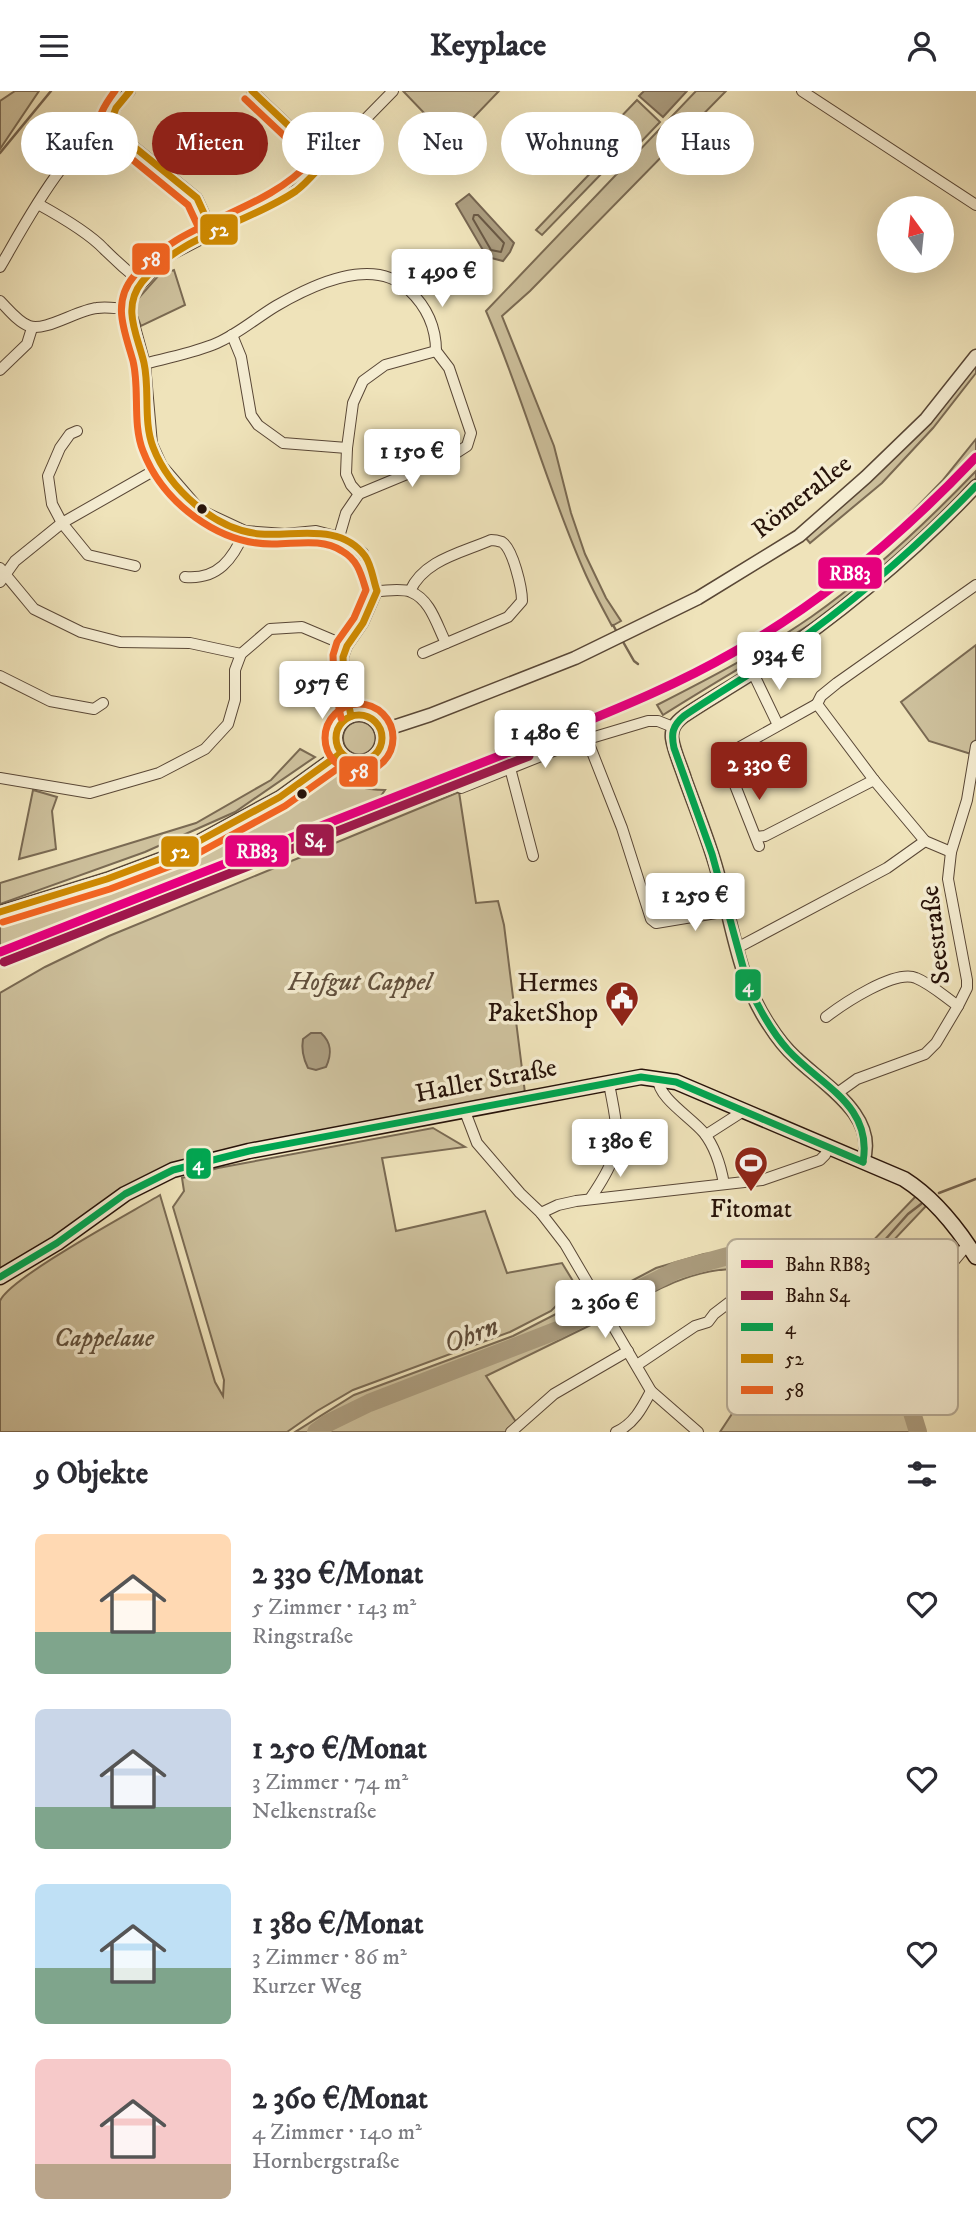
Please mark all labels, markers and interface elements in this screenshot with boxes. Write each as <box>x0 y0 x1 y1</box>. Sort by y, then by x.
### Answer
text: Keyplace <box>430 26 546 66</box>
icon: menu <box>35 27 73 65</box>
icon: person <box>903 27 941 65</box>
chip: Kaufen <box>21 112 138 175</box>
chip: Mieten <box>152 112 268 175</box>
chip: Filter <box>282 112 384 175</box>
chip: Neu <box>398 112 487 175</box>
chip: Wohnung <box>501 112 642 175</box>
chip: Haus <box>656 112 754 175</box>
north arrow <box>877 196 954 273</box>
map controls <box>877 196 954 273</box>
line badge: 52 <box>199 213 239 246</box>
text: 52 <box>209 219 229 242</box>
line badge: 58 <box>131 242 171 276</box>
text: 58 <box>141 249 161 272</box>
pin: 1 490 € <box>377 249 507 309</box>
text: 1 490 € <box>408 257 476 286</box>
pin: 1 150 € <box>347 429 477 489</box>
text: 1 150 € <box>380 437 444 466</box>
street label: Römerallee <box>745 448 859 546</box>
unlabelled marker <box>195 502 209 516</box>
line badge: RB83 <box>817 556 883 590</box>
text: RB83 <box>829 563 871 586</box>
pin: 934 € <box>730 633 828 692</box>
text: 934 € <box>753 640 805 669</box>
pin: 957 € <box>273 661 371 721</box>
text: 957 € <box>295 669 349 698</box>
pin: 1 480 € <box>480 711 610 770</box>
text: 1 480 € <box>511 718 579 747</box>
pin: 2 330 € <box>694 743 824 802</box>
text: 2 330 € <box>727 750 791 779</box>
line badge: 58 <box>338 755 379 788</box>
text: 58 <box>349 761 369 784</box>
unlabelled marker <box>295 787 309 801</box>
line badge: S4 <box>295 823 335 857</box>
text: S4 <box>305 830 327 853</box>
line badge: RB83 <box>224 834 290 868</box>
line badge: 52 <box>160 835 200 868</box>
text: 52 <box>170 841 190 864</box>
text: RB83 <box>236 841 278 864</box>
pin: 1 250 € <box>630 873 760 933</box>
text: 1 250 € <box>662 881 728 910</box>
street label: Seestraße <box>914 884 958 986</box>
park label: Hofgut Cappel <box>287 966 435 999</box>
place label: Hermes PaketShop <box>487 967 598 1030</box>
line badge: 4 <box>734 968 762 1002</box>
text: 4 <box>743 975 755 998</box>
public building icon: Hermes PaketShop <box>603 979 641 1028</box>
street label: Haller Straße <box>412 1051 560 1111</box>
pin: 1 380 € <box>555 1119 685 1179</box>
text: 1 380 € <box>588 1127 652 1156</box>
sports icon: Fitomat <box>732 1144 770 1193</box>
line badge: 4 <box>185 1147 212 1180</box>
text: 4 <box>193 1153 205 1176</box>
place label: Fitomat <box>710 1193 792 1226</box>
legend <box>727 1239 958 1415</box>
text: Bahn RB83 <box>785 1254 870 1277</box>
pin: 2 360 € <box>540 1281 670 1340</box>
text: Bahn S4 <box>785 1285 851 1308</box>
text: 2 360 € <box>571 1288 639 1317</box>
water label: Ohrn <box>439 1309 503 1361</box>
text: 4 <box>785 1317 797 1340</box>
park label: Cappelaue <box>54 1322 155 1355</box>
text: 52 <box>785 1348 804 1371</box>
text: 58 <box>785 1380 804 1403</box>
icon: filters <box>903 1455 941 1493</box>
text: 9 Objekte <box>35 1456 148 1493</box>
text: 2 330 €/Monat <box>252 1556 423 1593</box>
icon: home <box>91 1562 175 1646</box>
icon: heart <box>903 1585 941 1623</box>
text: 5 Zimmer · 143 m² <box>252 1593 416 1622</box>
text: Ringstraße <box>252 1622 353 1651</box>
text: 1 250 €/Monat <box>252 1731 427 1768</box>
icon: home <box>91 1737 175 1821</box>
icon: heart <box>903 1760 941 1798</box>
text: 3 Zimmer · 74 m² <box>252 1768 408 1797</box>
text: Nelkenstraße <box>252 1797 376 1826</box>
text: 1 380 €/Monat <box>252 1906 424 1943</box>
icon: home <box>91 1912 175 1996</box>
icon: heart <box>903 1935 941 1973</box>
text: 3 Zimmer · 86 m² <box>252 1943 407 1972</box>
text: Kurzer Weg <box>252 1972 361 2001</box>
text: 2 360 €/Monat <box>252 2081 428 2118</box>
icon: home <box>91 2087 175 2171</box>
icon: heart <box>903 2110 941 2148</box>
text: 4 Zimmer · 140 m² <box>252 2118 422 2147</box>
text: Hornbergstraße <box>252 2147 400 2176</box>

